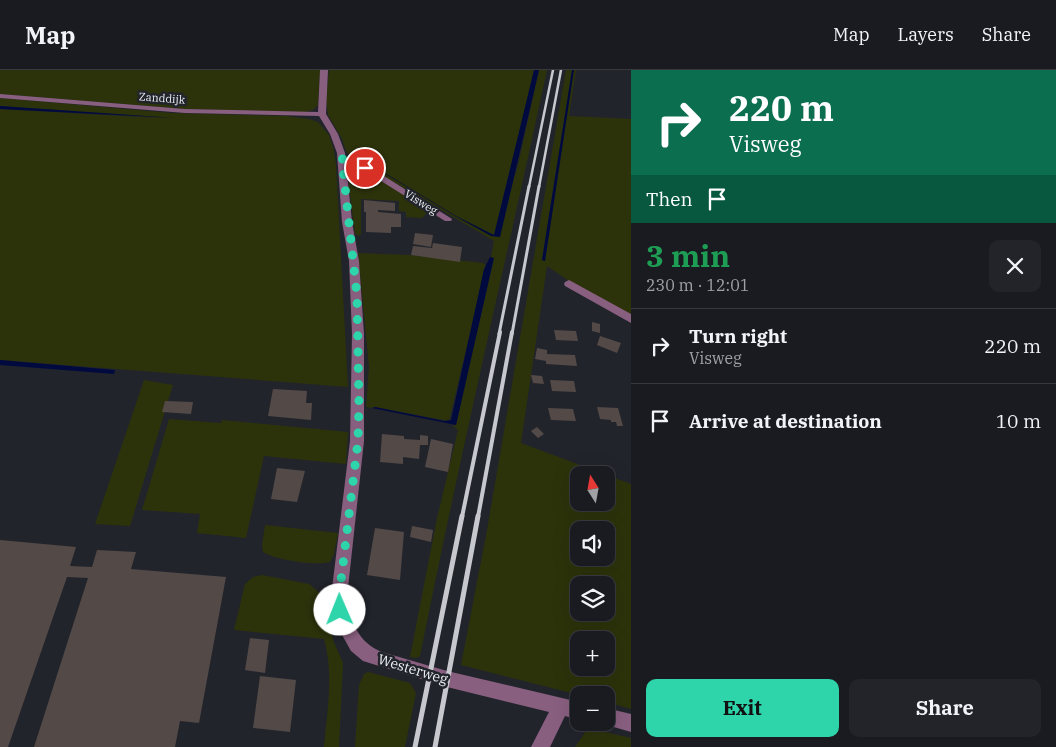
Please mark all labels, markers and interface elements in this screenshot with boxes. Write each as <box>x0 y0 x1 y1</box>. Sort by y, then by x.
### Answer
text: Map <box>25 19 75 51</box>
text: Map <box>833 23 870 46</box>
text: Layers <box>898 23 954 46</box>
text: Share <box>982 23 1031 46</box>
text: 220 m <box>729 85 834 131</box>
street label: Zanddijk <box>138 89 186 107</box>
icon: right <box>646 90 711 155</box>
text: Visweg <box>729 129 801 158</box>
pin <box>344 147 386 189</box>
icon: arrive <box>351 154 379 182</box>
icon: arrive <box>703 185 731 213</box>
street label: Visweg <box>402 186 440 218</box>
text: Then <box>646 187 693 211</box>
text: 3 min <box>646 236 730 275</box>
button: close <box>989 240 1041 292</box>
text: 230 m · 12:01 <box>646 275 749 295</box>
text: Turn right <box>689 324 787 348</box>
icon: right <box>646 332 674 360</box>
text: 220 m <box>984 334 1041 358</box>
text: Visweg <box>689 348 742 368</box>
icon: arrive <box>646 407 674 435</box>
text: Arrive at destination <box>689 409 882 433</box>
text: 10 m <box>996 409 1041 433</box>
north arrow <box>570 466 615 511</box>
map controls <box>570 466 615 731</box>
button: sound <box>570 521 615 566</box>
button: layers <box>570 576 615 621</box>
position arrow <box>313 583 365 635</box>
button: + <box>570 631 615 676</box>
street label: Westerweg <box>376 650 450 688</box>
button: Exit <box>646 679 839 737</box>
button: Share <box>849 679 1041 737</box>
button: − <box>570 686 615 731</box>

